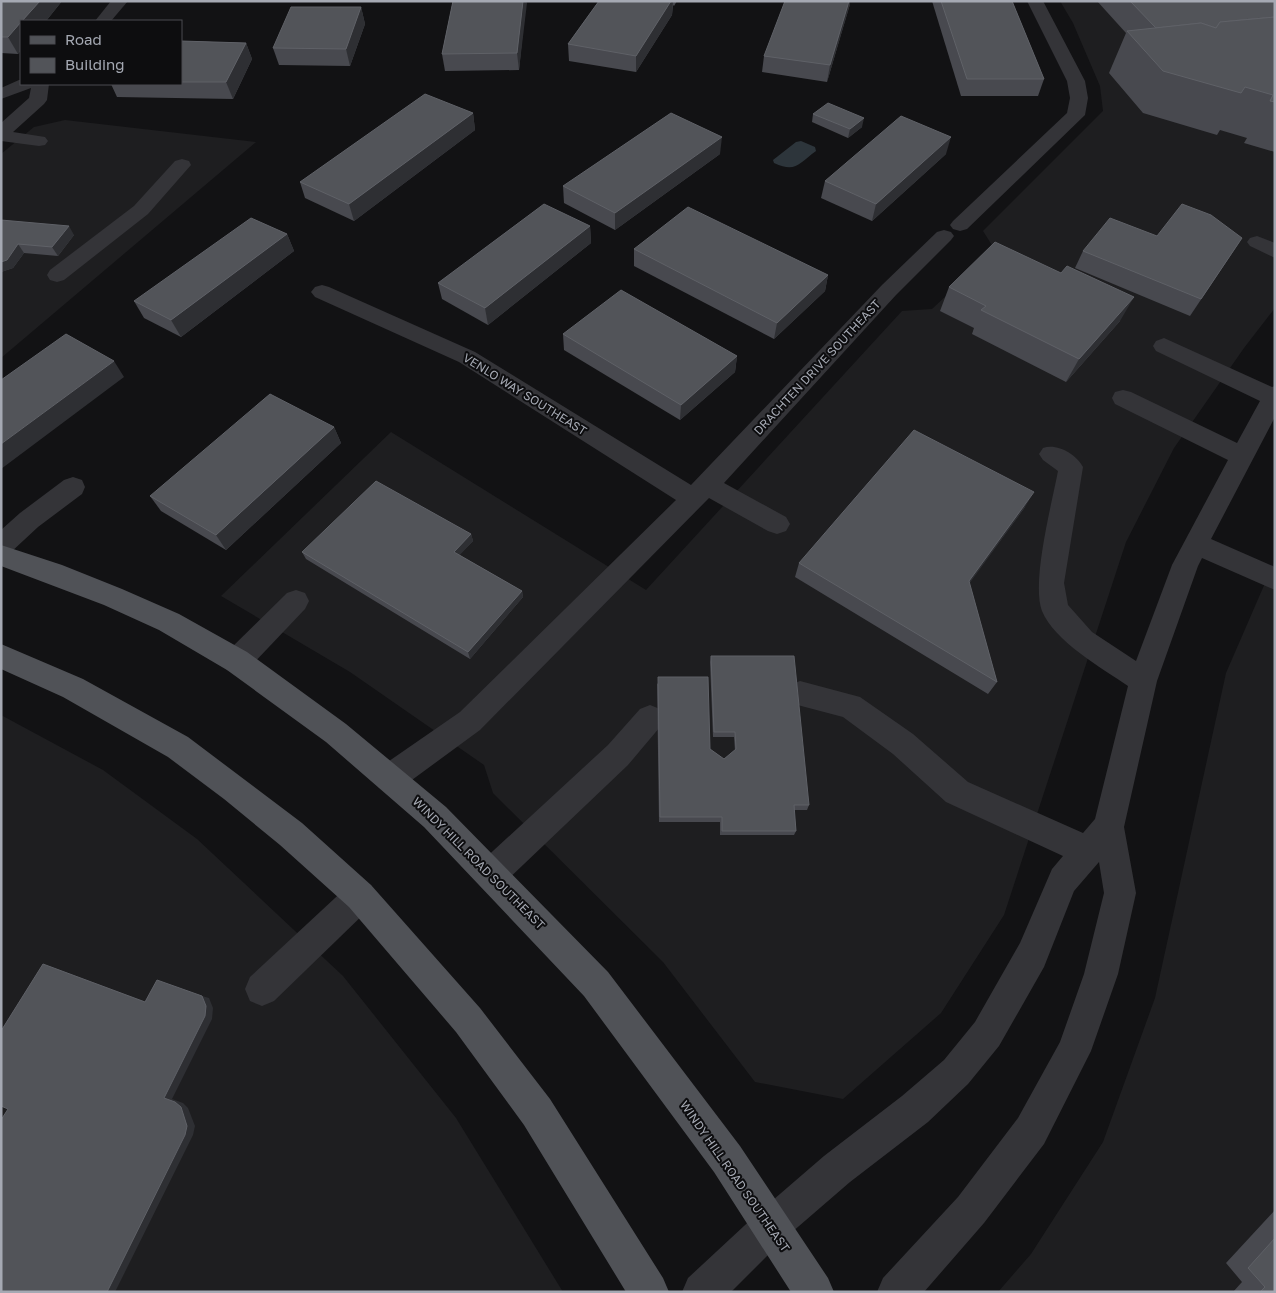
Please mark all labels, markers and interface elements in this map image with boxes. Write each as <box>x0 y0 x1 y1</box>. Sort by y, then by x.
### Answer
legend <box>20 20 182 85</box>
text: Road <box>65 30 102 48</box>
text: Building <box>65 55 125 73</box>
street label: DRACHTEN DRIVE SOUTHEAST <box>750 296 884 438</box>
street label: VENLO WAY SOUTHEAST <box>460 350 590 439</box>
street label: WINDY HILL ROAD SOUTHEAST <box>410 794 549 933</box>
street label: WINDY HILL ROAD SOUTHEAST <box>677 1098 793 1255</box>

